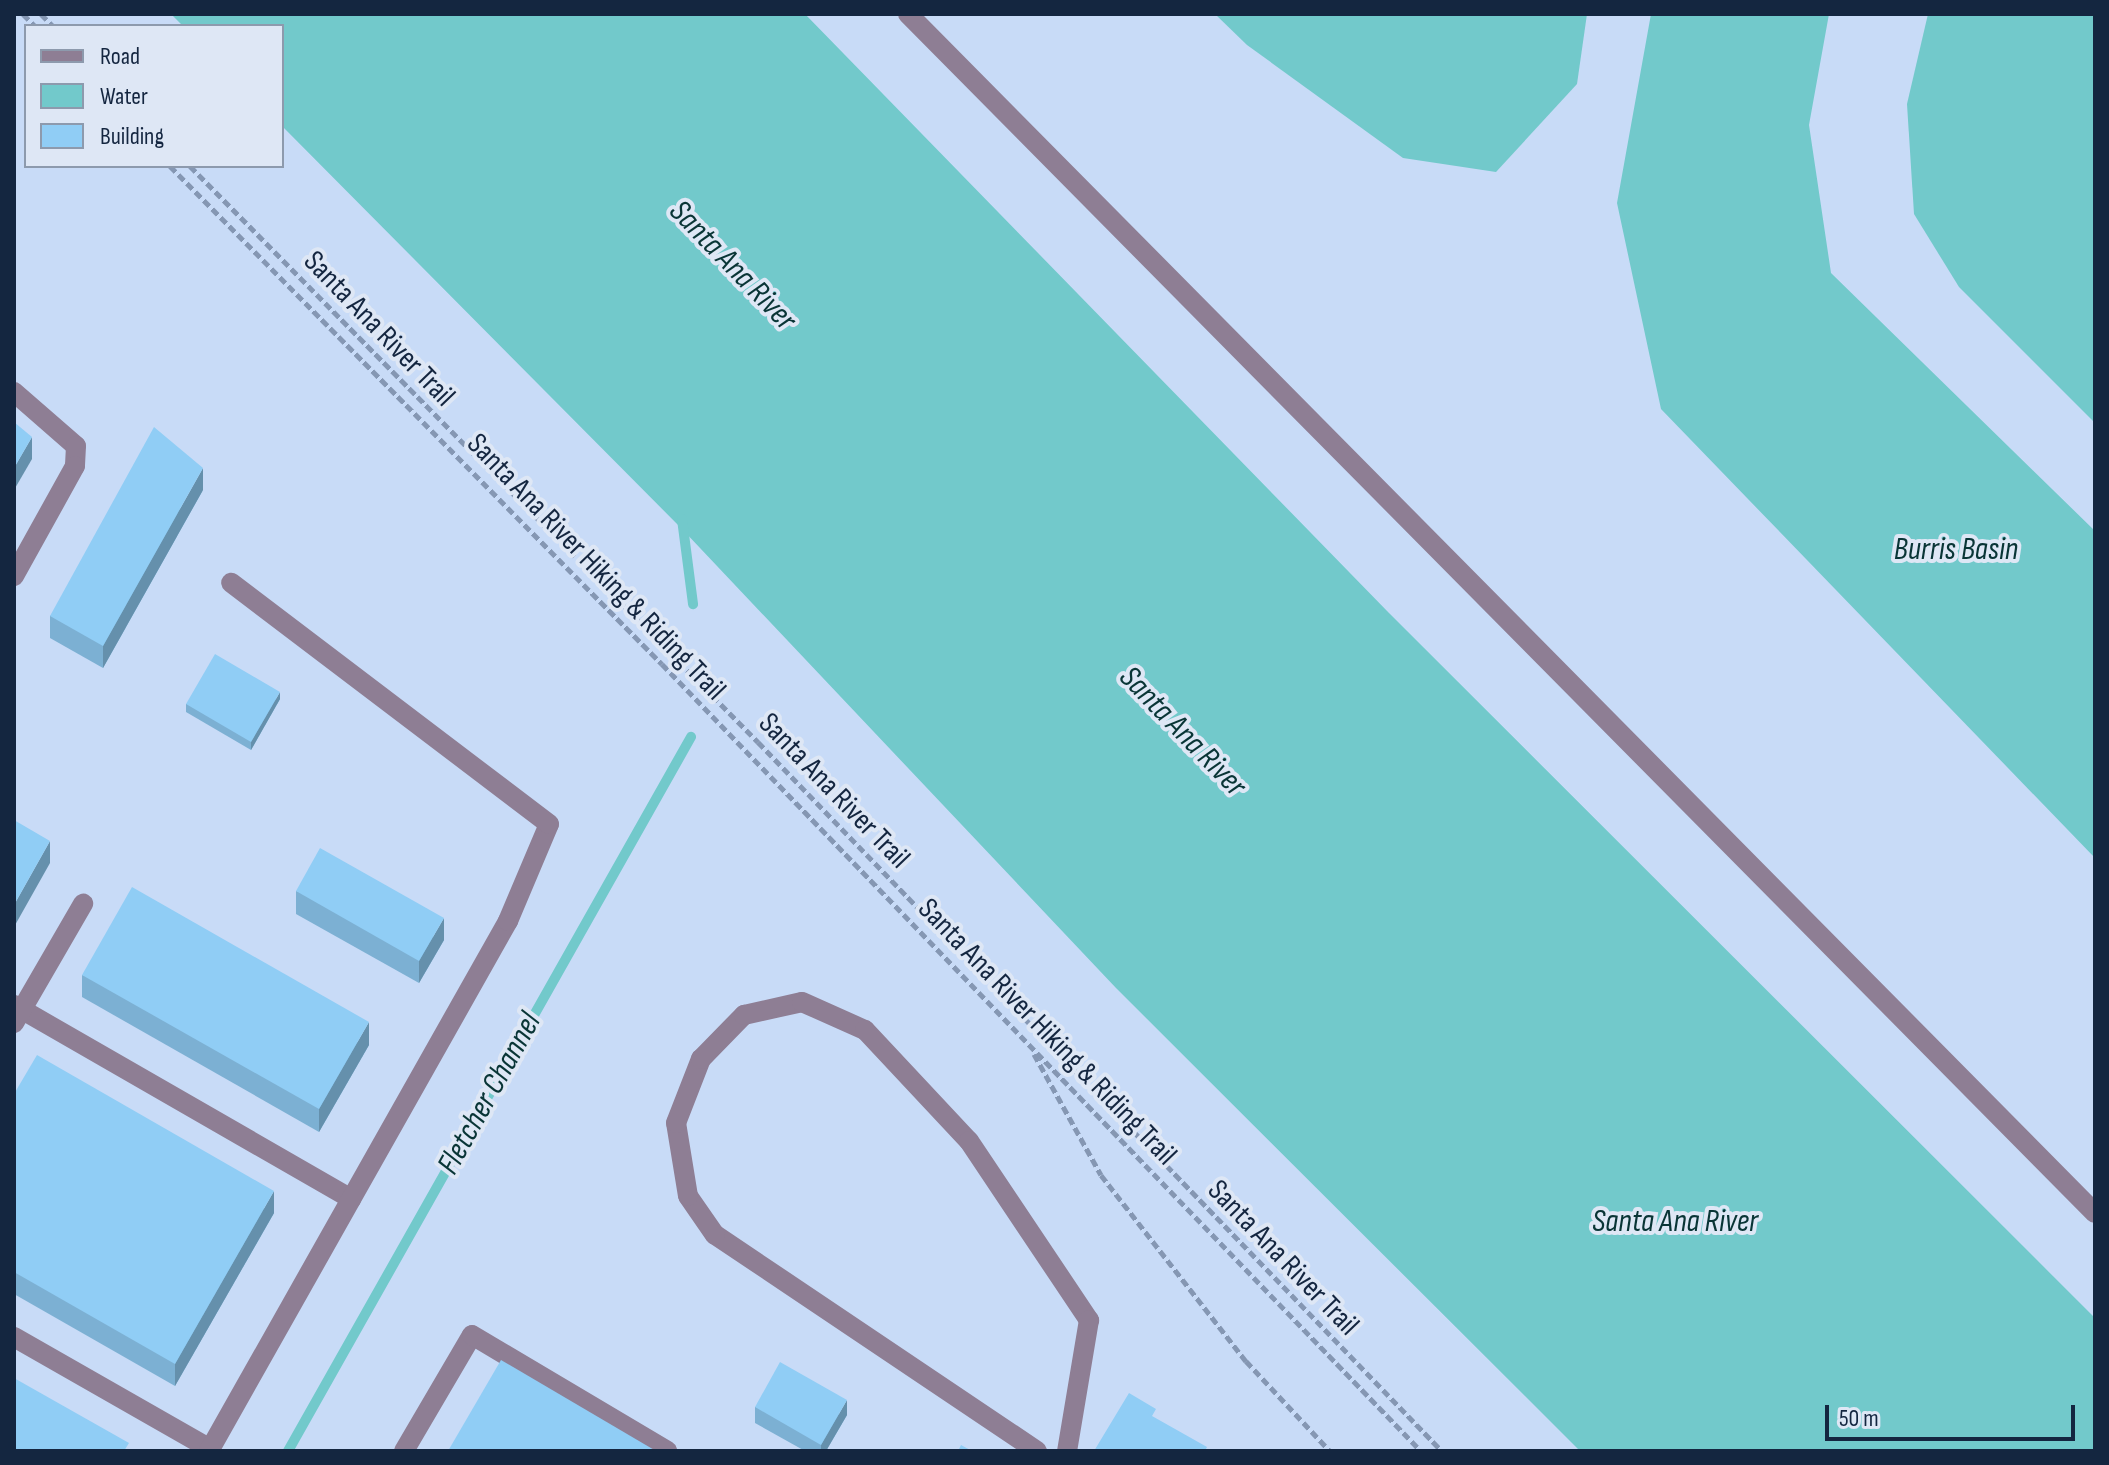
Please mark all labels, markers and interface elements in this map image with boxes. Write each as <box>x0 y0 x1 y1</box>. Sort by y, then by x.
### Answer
legend <box>24 24 284 168</box>
text: Road <box>100 42 140 71</box>
text: Water <box>100 82 148 111</box>
text: Building <box>100 122 164 151</box>
water label: Santa Ana River <box>660 193 804 339</box>
street label: Santa Ana River Trail <box>296 244 462 414</box>
street label: Santa Ana River Hiking & Riding Trail <box>459 426 733 708</box>
water label: Burris Basin <box>1894 531 2018 569</box>
water label: Santa Ana River <box>1110 659 1254 805</box>
street label: Santa Ana River Trail <box>751 706 917 876</box>
street label: Santa Ana River Hiking & Riding Trail <box>910 891 1184 1173</box>
water label: Fletcher Channel <box>430 1007 550 1181</box>
street label: Santa Ana River Trail <box>1200 1173 1366 1343</box>
water label: Santa Ana River <box>1592 1203 1758 1241</box>
scale bar <box>1829 1389 2079 1439</box>
text: 50 m <box>1839 1404 1879 1433</box>

